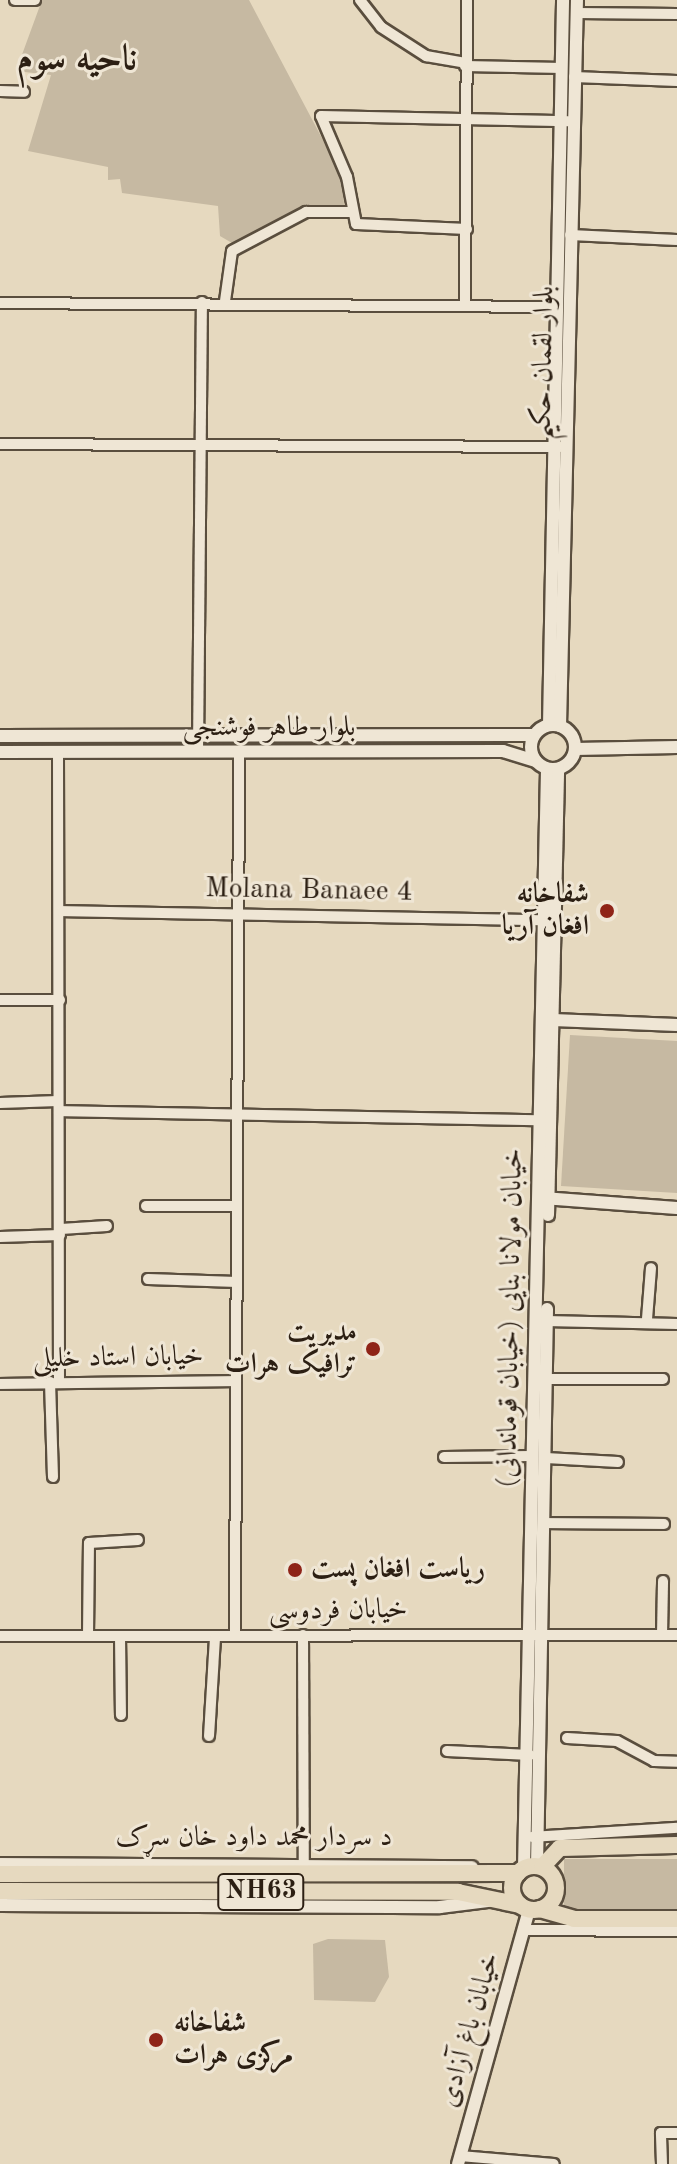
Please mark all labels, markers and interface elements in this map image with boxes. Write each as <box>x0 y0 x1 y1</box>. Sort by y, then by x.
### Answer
district label: ناحیه سوم <box>17 39 137 83</box>
street label: بلوار لقمان حکیم <box>526 286 562 440</box>
street label: بلوار طاهر فوشنجی <box>183 711 355 745</box>
street label: Molana Banaee 4 <box>205 872 413 910</box>
place label: شفاخانه افغان آریا <box>502 878 589 944</box>
marker: شفاخانه افغان آریا <box>596 900 618 922</box>
street label: خیابان مولانا بنایی (خیابان قوماندانی) <box>491 1148 531 1488</box>
place label: مدیریت ترافیک هرات <box>225 1316 357 1382</box>
street label: خیابان استاد خلیلی <box>32 1340 204 1376</box>
marker: مدیریت ترافیک هرات <box>364 1340 382 1358</box>
place label: ریاست افغان پست <box>311 1553 485 1587</box>
marker: ریاست افغان پست <box>286 1561 304 1579</box>
street label: خیابان فردوسی <box>268 1593 408 1629</box>
street label: د سردار محمد داود خان سړک <box>116 1821 392 1855</box>
road number: NH63 <box>217 1870 305 1914</box>
street label: خیابان باغ آزادی <box>432 1949 508 2111</box>
place label: شفاخانه مرکزی هرات <box>174 2007 293 2073</box>
marker: شفاخانه مرکزی هرات <box>145 2029 167 2051</box>

